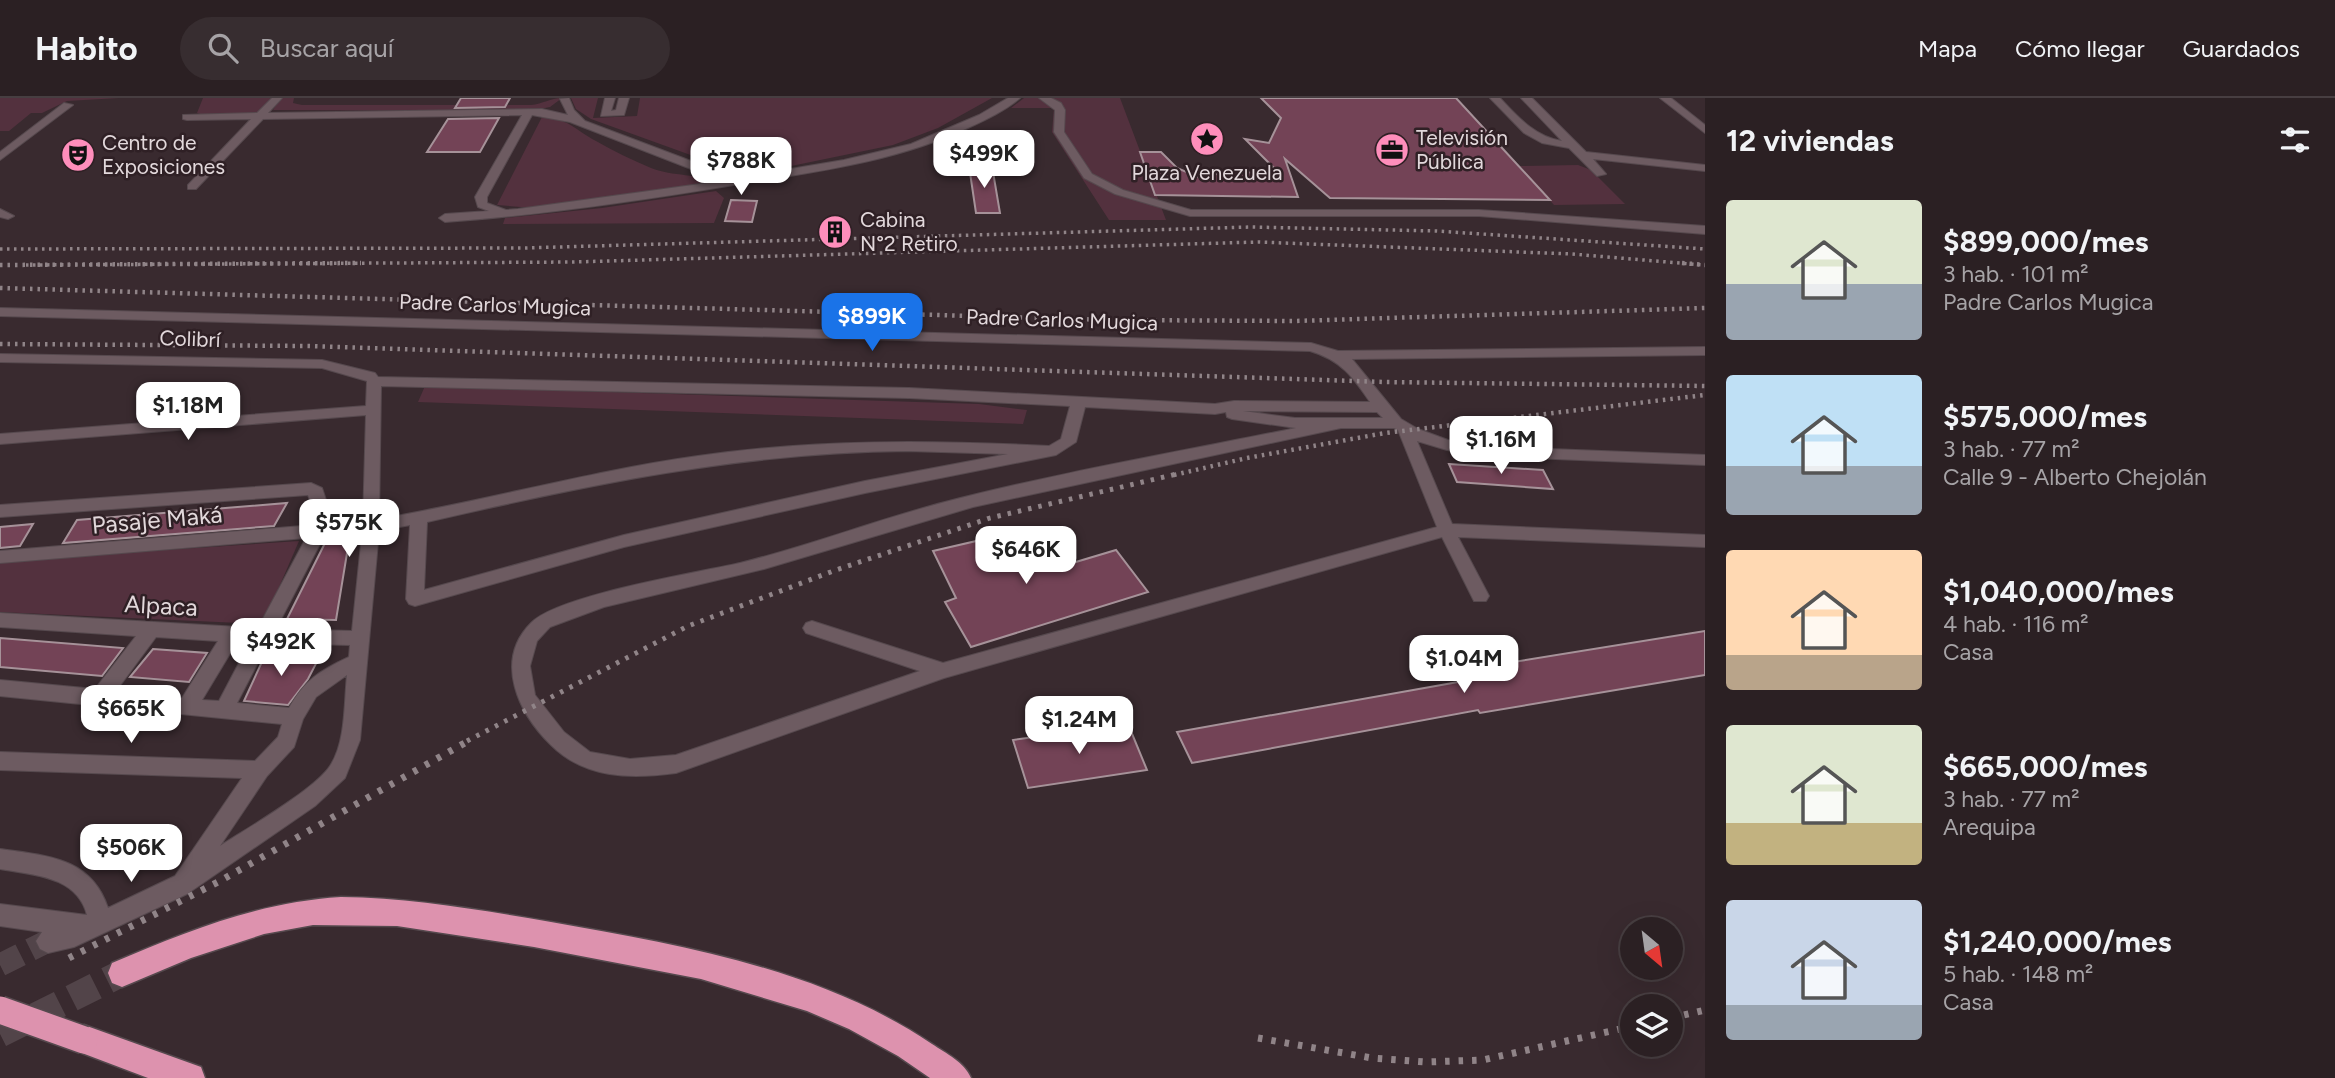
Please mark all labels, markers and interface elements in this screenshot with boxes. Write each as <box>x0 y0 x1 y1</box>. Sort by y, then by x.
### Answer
search box <box>180 17 670 80</box>
text: Habito <box>35 29 138 68</box>
icon: search <box>204 29 242 67</box>
text: Buscar aquí <box>260 32 394 64</box>
text: Mapa <box>1918 34 1977 63</box>
text: Cómo llegar <box>2015 34 2145 63</box>
text: Guardados <box>2183 34 2300 63</box>
place icon: Plaza Venezuela <box>1188 120 1226 158</box>
icon: filters <box>2276 121 2314 159</box>
text: 12 viviendas <box>1726 122 1894 159</box>
place label: Televisión Pública <box>1416 125 1508 174</box>
place label: Centro de Exposiciones <box>102 130 225 179</box>
pin: $499K <box>935 130 1033 190</box>
office icon: Televisión Pública <box>1373 131 1411 169</box>
theatre icon: Centro de Exposiciones <box>59 136 97 174</box>
pin: $788K <box>692 138 790 197</box>
text: $499K <box>949 139 1019 167</box>
text: $788K <box>706 146 776 174</box>
place label: Plaza Venezuela <box>1132 160 1282 185</box>
place label: Cabina N°2 Retiro <box>860 207 958 256</box>
building icon: Cabina N°2 Retiro <box>816 213 854 251</box>
text: $899,000/mes <box>1943 223 2149 260</box>
icon: home <box>1782 228 1866 312</box>
text: 3 hab. · 101 m² <box>1943 260 2089 288</box>
text: Padre Carlos Mugica <box>1943 288 2154 316</box>
street label: Padre Carlos Mugica <box>399 289 591 320</box>
pin: $899K <box>823 294 921 353</box>
text: $899K <box>838 302 906 330</box>
street label: Padre Carlos Mugica <box>966 304 1158 335</box>
street label: Colibrí <box>159 325 222 352</box>
pin: $1.18M <box>131 382 245 442</box>
text: $1.18M <box>152 391 224 419</box>
text: $575,000/mes <box>1943 398 2147 435</box>
icon: home <box>1782 403 1866 487</box>
pin: $1.16M <box>1444 416 1558 476</box>
text: $1.16M <box>1466 425 1536 453</box>
text: 3 hab. · 77 m² <box>1943 435 2079 463</box>
text: Calle 9 - Alberto Chejolán <box>1943 463 2207 491</box>
street label: Pasaje Maká <box>90 499 223 540</box>
pin: $575K <box>300 500 398 559</box>
text: $575K <box>315 508 383 536</box>
pin: $646K <box>977 526 1075 586</box>
text: $646K <box>991 535 1061 563</box>
text: $1,040,000/mes <box>1943 573 2174 610</box>
icon: home <box>1782 578 1866 662</box>
street label: Alpaca <box>124 589 198 622</box>
text: 4 hab. · 116 m² <box>1943 610 2089 638</box>
pin: $492K <box>232 618 330 678</box>
text: $492K <box>246 627 316 655</box>
pin: $1.04M <box>1407 636 1521 695</box>
text: Casa <box>1943 638 1994 666</box>
text: $1.04M <box>1425 644 1503 672</box>
pin: $665K <box>82 686 180 745</box>
text: $665K <box>97 694 165 722</box>
pin: $1.24M <box>1022 696 1136 756</box>
text: $1.24M <box>1041 705 1117 733</box>
text: $665,000/mes <box>1943 748 2148 785</box>
icon: home <box>1782 753 1866 837</box>
text: 3 hab. · 77 m² <box>1943 785 2079 813</box>
text: Arequipa <box>1943 813 2036 841</box>
pin: $506K <box>82 824 180 884</box>
text: $506K <box>96 833 166 861</box>
north arrow <box>1620 917 1684 980</box>
map controls <box>1620 917 1683 1057</box>
text: $1,240,000/mes <box>1943 923 2172 960</box>
icon: home <box>1782 928 1866 1012</box>
text: 5 hab. · 148 m² <box>1943 960 2093 988</box>
text: Casa <box>1943 988 1994 1016</box>
button: layers <box>1620 994 1683 1057</box>

